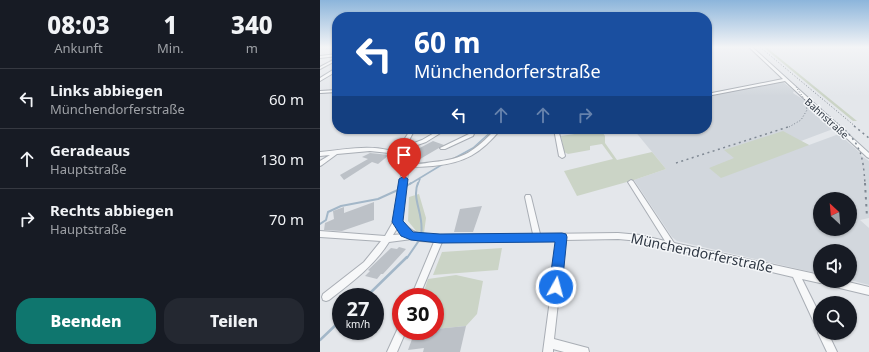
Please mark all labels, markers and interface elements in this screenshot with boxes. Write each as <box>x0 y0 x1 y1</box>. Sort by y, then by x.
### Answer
text: 08:03 <box>47 8 110 41</box>
text: 1 <box>163 8 177 41</box>
text: 340 <box>231 8 273 41</box>
text: 60 m <box>414 23 481 61</box>
icon: left <box>348 28 400 80</box>
text: Ankunft <box>54 39 103 57</box>
text: Min. <box>157 39 184 57</box>
text: m <box>246 39 258 57</box>
text: Münchendorferstraße <box>414 59 601 83</box>
text: Links abbiegen <box>50 80 163 100</box>
icon: left <box>16 88 38 110</box>
text: 60 m <box>269 89 304 109</box>
street label: Bahnstraße <box>802 95 852 142</box>
text: Münchendorferstraße <box>50 100 185 118</box>
icon: left <box>448 104 470 126</box>
icon: ahead <box>490 104 512 126</box>
icon: ahead <box>532 104 554 126</box>
icon: right <box>574 104 596 126</box>
pin <box>387 138 421 179</box>
text: Geradeaus <box>50 140 130 160</box>
icon: arrive <box>393 144 415 166</box>
icon: ahead <box>16 148 38 170</box>
text: 130 m <box>260 149 304 169</box>
text: Hauptstraße <box>50 160 127 178</box>
north arrow <box>813 192 857 236</box>
map controls <box>813 192 857 340</box>
text: Rechts abbiegen <box>50 200 174 220</box>
icon: right <box>16 208 38 230</box>
text: 70 m <box>269 209 304 229</box>
text: Hauptstraße <box>50 220 127 238</box>
street label: Münchendorferstraße <box>629 228 775 277</box>
button: sound <box>813 244 857 288</box>
position arrow <box>535 266 577 308</box>
speed limit sign: 30 <box>392 288 444 340</box>
text: 27 <box>347 295 369 322</box>
button: search <box>813 296 857 340</box>
button: Beenden <box>16 298 156 344</box>
button: Teilen <box>164 298 304 344</box>
text: km/h <box>346 317 370 331</box>

